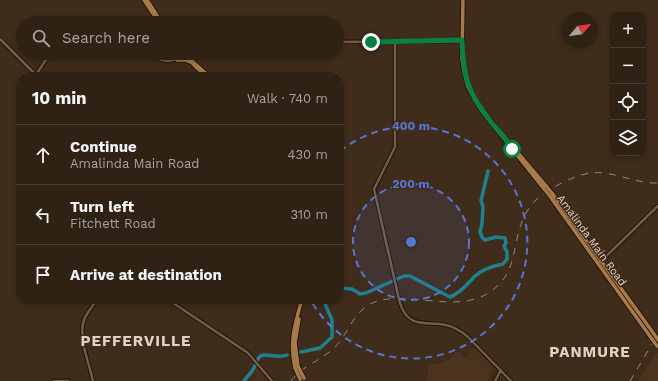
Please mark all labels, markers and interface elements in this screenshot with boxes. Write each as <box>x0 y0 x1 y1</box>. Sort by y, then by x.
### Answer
north arrow <box>562 12 598 48</box>
map controls <box>610 12 646 156</box>
button: + <box>610 12 646 48</box>
search box <box>16 16 344 60</box>
icon: search <box>30 27 52 49</box>
text: Search here <box>62 29 150 47</box>
route end <box>362 33 380 51</box>
button: − <box>610 48 646 84</box>
button: locate <box>610 84 646 120</box>
text: 10 min <box>32 88 87 108</box>
text: Walk · 740 m <box>247 91 328 106</box>
text: 400 m <box>392 119 430 133</box>
button: layers <box>610 120 646 156</box>
text: Continue <box>70 138 137 156</box>
route start <box>503 140 521 158</box>
icon: ahead <box>32 144 54 166</box>
text: 430 m <box>288 147 328 162</box>
text: Amalinda Main Road <box>70 156 200 171</box>
text: 200 m <box>392 177 430 191</box>
street label: Amalinda Main Road <box>554 192 629 288</box>
text: Turn left <box>70 198 134 216</box>
icon: left <box>32 204 54 226</box>
text: 310 m <box>290 207 328 222</box>
text: Fitchett Road <box>70 216 156 231</box>
centre of rings <box>404 235 418 249</box>
icon: arrive <box>32 264 54 286</box>
text: Arrive at destination <box>70 266 222 284</box>
district label: PEFFERVILLE <box>80 332 192 350</box>
district label: PANMURE <box>549 343 631 361</box>

